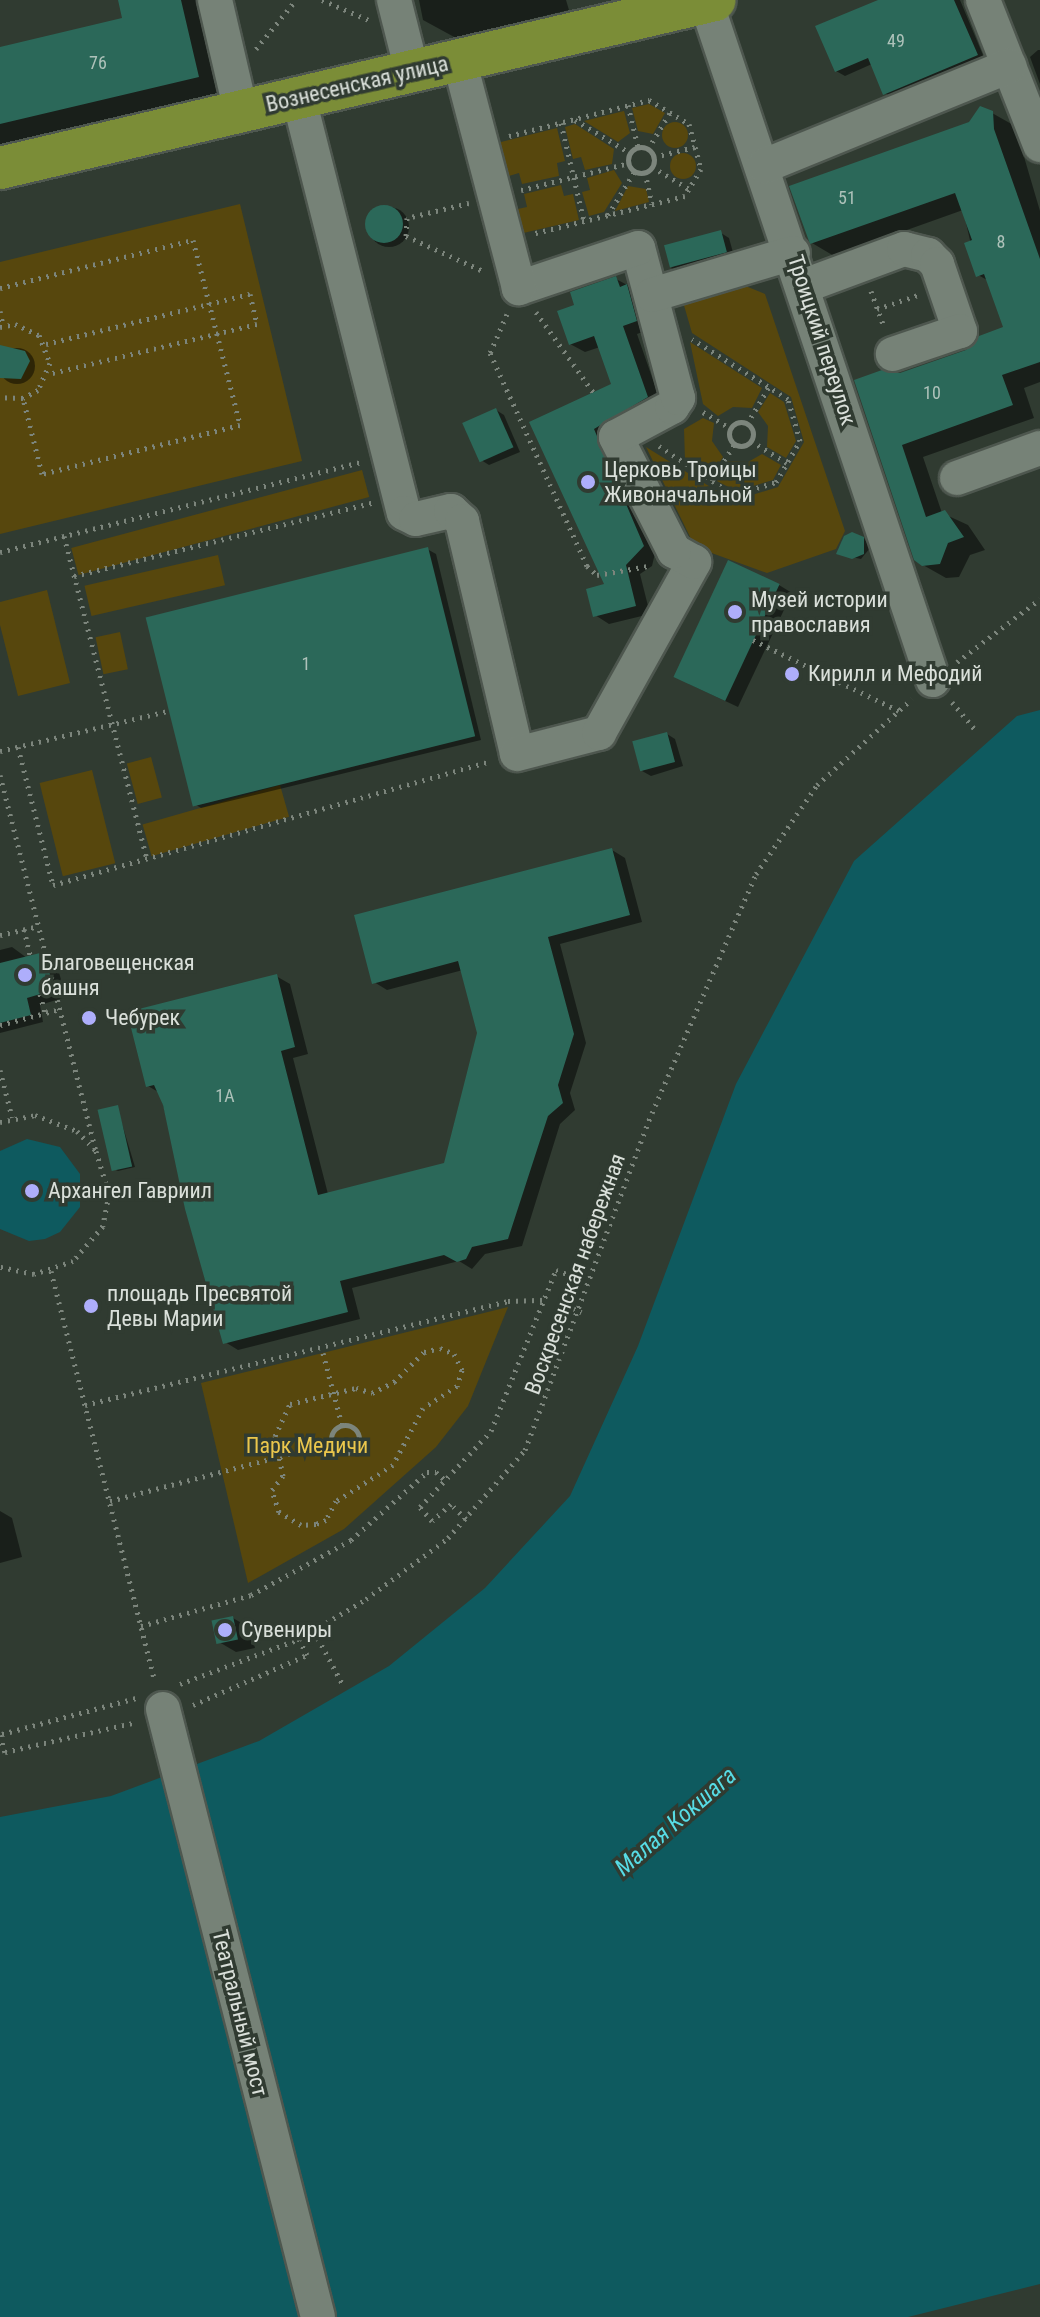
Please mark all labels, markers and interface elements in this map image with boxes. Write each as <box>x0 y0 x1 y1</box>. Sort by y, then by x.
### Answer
house number: 49 <box>887 30 905 52</box>
street label: Вознесенская улица <box>263 50 451 118</box>
house number: 76 <box>89 52 107 74</box>
house number: 51 <box>838 187 856 209</box>
house number: 8 <box>997 231 1005 253</box>
street label: Троицкий переулок <box>782 252 862 428</box>
house number: 10 <box>923 382 941 404</box>
place label: Церковь Троицы Живоначальной <box>604 456 757 508</box>
marker: Церковь Троицы Живоначальной <box>579 473 597 491</box>
place label: Музей истории православия <box>751 586 888 638</box>
marker: Музей истории православия <box>726 603 744 621</box>
house number: 1 <box>302 653 310 675</box>
place label: Кирилл и Мефодий <box>808 661 982 687</box>
marker: Кирилл и Мефодий <box>783 665 801 683</box>
place label: Благовещенская башня <box>41 949 195 1000</box>
marker: Благовещенская башня <box>16 966 34 984</box>
place label: Чебурек <box>105 1005 180 1031</box>
marker: Чебурек <box>80 1009 98 1027</box>
house number: 1А <box>215 1085 235 1107</box>
street label: Воскресенская набережная <box>519 1150 631 1398</box>
place label: Архангел Гавриил <box>48 1178 212 1204</box>
marker: Архангел Гавриил <box>23 1182 41 1200</box>
place label: площадь Пресвятой Девы Марии <box>107 1280 292 1332</box>
marker: площадь Пресвятой Девы Марии <box>82 1297 100 1315</box>
park label: Парк Медичи <box>246 1433 368 1459</box>
place label: Сувениры <box>241 1617 332 1643</box>
marker: Сувениры <box>216 1621 234 1639</box>
water label: Малая Кокшага <box>609 1761 743 1883</box>
street label: Театральный мост <box>207 1927 273 2099</box>

